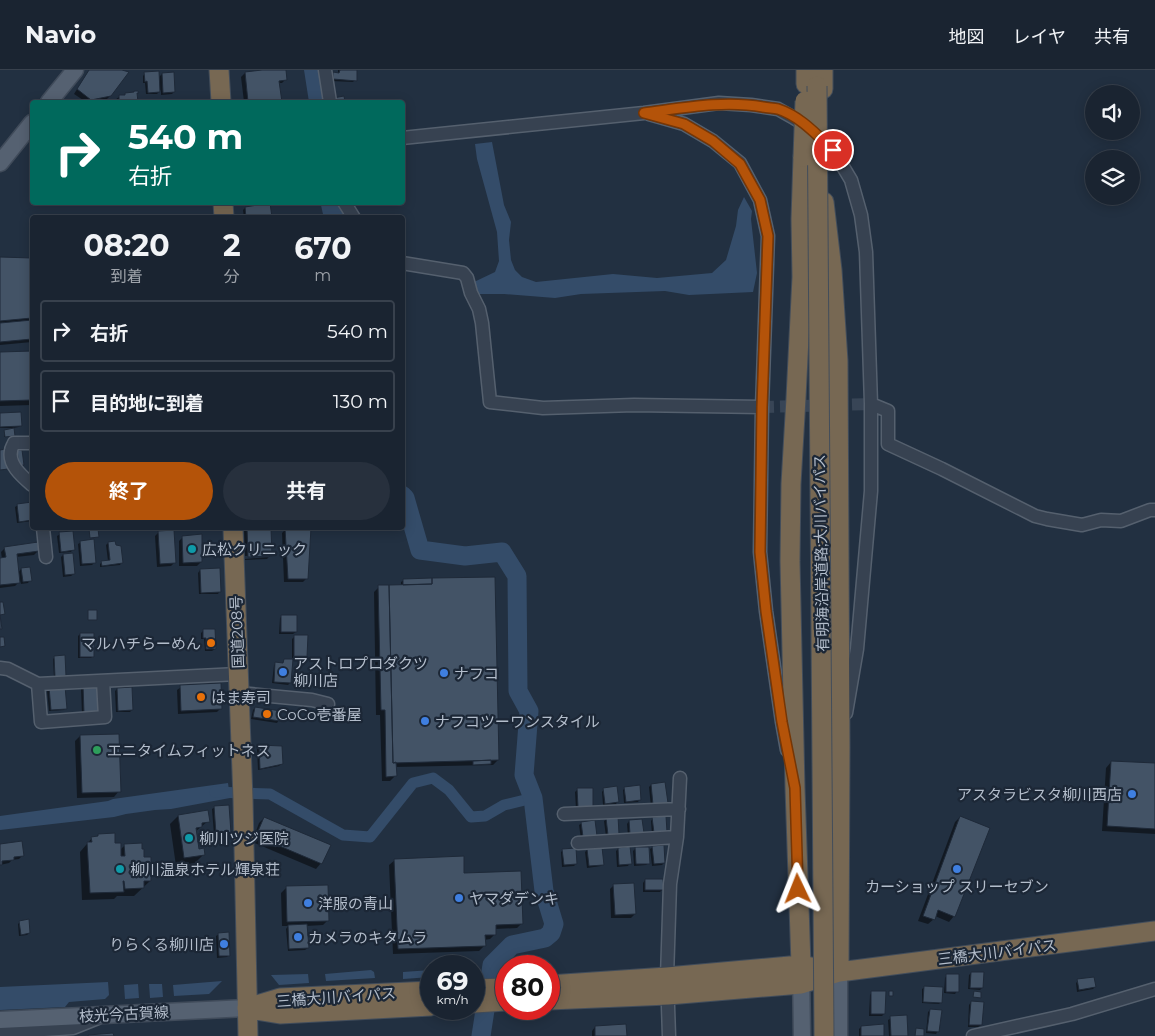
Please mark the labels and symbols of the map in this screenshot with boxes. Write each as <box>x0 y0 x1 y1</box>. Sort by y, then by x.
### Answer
pin <box>812 129 854 171</box>
street label: 有明海沿岸道路;大川バイパス <box>810 454 832 652</box>
place label: 広松クリニック <box>202 540 307 559</box>
marker: 広松クリニック <box>186 543 198 555</box>
street label: 国道208号 <box>226 595 248 669</box>
place label: マルハチらーめん <box>81 634 201 653</box>
marker: マルハチらーめん <box>205 637 217 649</box>
place label: アストロプロダクツ 柳川店 <box>293 654 428 690</box>
place label: ナフコ <box>454 664 499 683</box>
marker: アストロプロダクツ 柳川店 <box>277 666 289 678</box>
marker: ナフコ <box>438 667 450 679</box>
place label: はま寿司 <box>211 688 271 707</box>
marker: はま寿司 <box>195 691 207 703</box>
place label: CoCo壱番屋 <box>277 705 361 724</box>
marker: CoCo壱番屋 <box>261 708 273 720</box>
place label: ナフコツーワンスタイル <box>435 712 600 731</box>
marker: ナフコツーワンスタイル <box>419 715 431 727</box>
place label: エニタイムフィットネス <box>107 741 271 760</box>
marker: エニタイムフィットネス <box>91 744 103 756</box>
place label: アスタラビスタ柳川西店 <box>957 785 1122 804</box>
marker: アスタラビスタ柳川西店 <box>1126 788 1138 800</box>
place label: 柳川ツジ医院 <box>199 829 289 848</box>
marker: 柳川ツジ医院 <box>183 832 195 844</box>
place label: 柳川温泉ホテル輝泉荘 <box>130 860 280 879</box>
position arrow <box>771 862 823 914</box>
marker: 柳川温泉ホテル輝泉荘 <box>114 863 126 875</box>
marker: カーショップ スリーセブン <box>951 863 963 875</box>
place label: カーショップ スリーセブン <box>865 877 1049 896</box>
place label: ヤマダデンキ <box>469 889 559 908</box>
marker: ヤマダデンキ <box>453 892 465 904</box>
place label: 洋服の青山 <box>318 894 393 913</box>
marker: 洋服の青山 <box>302 897 314 909</box>
place label: カメラのキタムラ <box>308 928 427 947</box>
marker: カメラのキタムラ <box>292 931 304 943</box>
place label: りらくる柳川店 <box>109 935 214 954</box>
street label: 三橋大川バイパス <box>936 935 1058 969</box>
marker: りらくる柳川店 <box>218 938 230 950</box>
speed limit sign: 80 <box>495 955 560 1020</box>
street label: 三橋大川バイパス <box>276 983 396 1011</box>
street label: 枝光今古賀線 <box>79 1002 169 1026</box>

